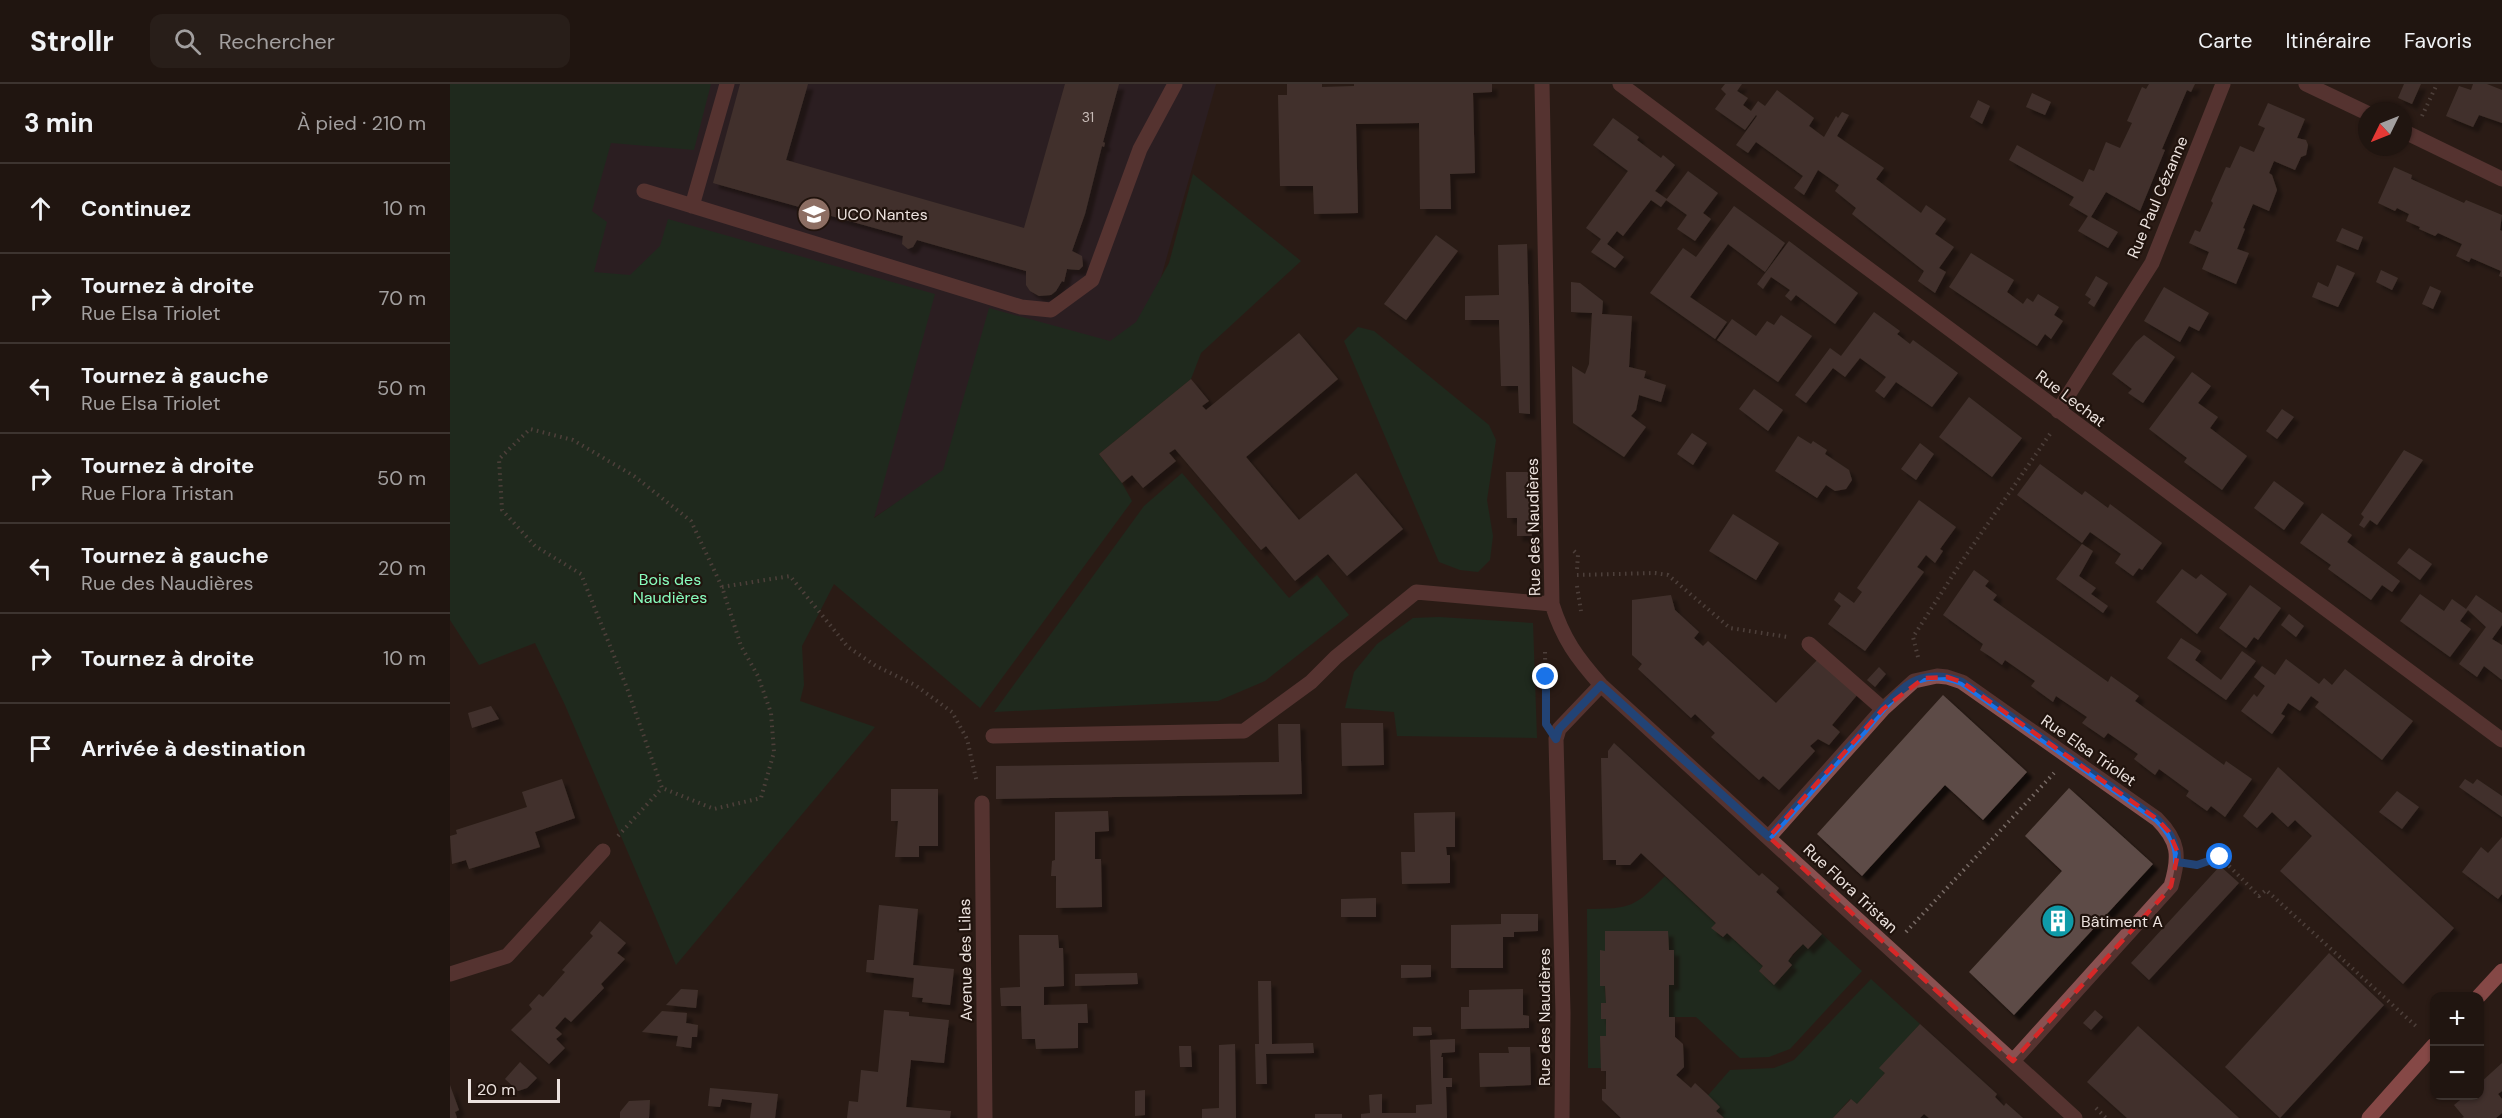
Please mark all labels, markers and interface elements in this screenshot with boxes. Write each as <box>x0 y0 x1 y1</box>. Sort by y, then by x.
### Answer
search box <box>150 14 570 68</box>
text: Strollr <box>30 23 114 60</box>
icon: search <box>171 25 204 58</box>
text: Rechercher <box>219 27 335 56</box>
text: Carte <box>2198 27 2252 55</box>
text: Itinéraire <box>2285 27 2371 55</box>
text: Favoris <box>2404 27 2472 55</box>
north arrow <box>2358 102 2412 156</box>
text: 3 min <box>24 106 93 140</box>
house number: 31 <box>1082 108 1094 126</box>
text: À pied · 210 m <box>297 110 426 136</box>
street label: Rue Paul Cézanne <box>2122 133 2193 261</box>
icon: ahead <box>24 192 57 225</box>
text: Continuez <box>81 194 191 223</box>
text: 10 m <box>383 195 426 221</box>
school or university icon: UCO Nantes <box>796 196 832 232</box>
place label: UCO Nantes <box>837 204 928 225</box>
text: Tournez à droite <box>81 271 254 300</box>
icon: right <box>24 282 57 315</box>
text: 70 m <box>379 285 426 311</box>
text: Rue Elsa Triolet <box>81 300 220 326</box>
text: Tournez à gauche <box>81 361 269 390</box>
street label: Rue Lechat <box>2032 365 2110 432</box>
icon: left <box>24 372 57 405</box>
text: 50 m <box>377 375 426 401</box>
text: Rue Elsa Triolet <box>81 390 220 416</box>
text: Tournez à droite <box>81 451 254 480</box>
street label: Rue des Naudières <box>1522 458 1545 596</box>
icon: right <box>24 462 57 495</box>
text: 50 m <box>377 465 426 491</box>
text: Rue Flora Tristan <box>81 480 234 506</box>
text: Tournez à gauche <box>81 541 269 570</box>
icon: left <box>24 552 57 585</box>
text: 20 m <box>378 555 426 581</box>
park label: Bois des Naudières <box>633 569 707 608</box>
text: Rue des Naudières <box>81 570 254 596</box>
icon: right <box>24 642 57 675</box>
text: Tournez à droite <box>81 644 254 673</box>
text: 10 m <box>383 645 426 671</box>
route end <box>1532 663 1558 689</box>
street label: Rue Elsa Triolet <box>2037 710 2140 791</box>
icon: arrive <box>24 732 57 765</box>
text: Arrivée à destination <box>81 734 306 763</box>
street label: Rue Flora Tristan <box>1799 839 1903 938</box>
route start <box>2206 843 2232 869</box>
street label: Avenue des Lilas <box>954 899 977 1021</box>
building icon: Bâtiment A <box>2040 903 2076 939</box>
place label: Bâtiment A <box>2081 911 2163 932</box>
street label: Rue des Naudières <box>1534 948 1555 1086</box>
map controls <box>2430 992 2484 1100</box>
button: + <box>2430 992 2484 1046</box>
button: − <box>2430 1046 2484 1100</box>
scale bar <box>468 1076 560 1104</box>
text: 20 m <box>477 1079 516 1100</box>

